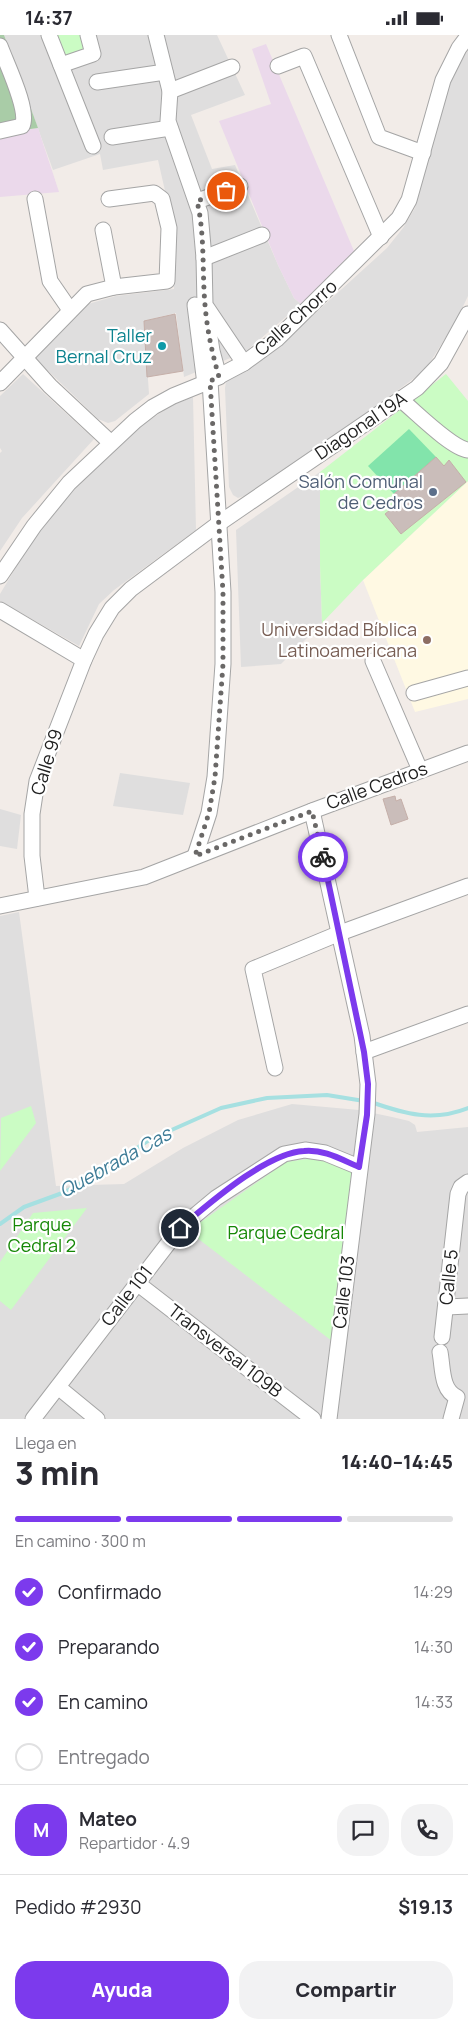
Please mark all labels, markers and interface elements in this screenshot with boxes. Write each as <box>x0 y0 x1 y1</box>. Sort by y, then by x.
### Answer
text: 14:37 <box>25 5 73 31</box>
pin <box>205 170 247 212</box>
icon: bag <box>212 177 240 205</box>
street label: Calle Chorro <box>249 274 342 361</box>
place label: Taller Bernal Cruz <box>56 323 152 368</box>
marker: Taller Bernal Cruz <box>156 340 168 352</box>
street label: Diagonal 19A <box>310 385 411 465</box>
place label: Salón Comunal de Cedros <box>298 469 423 514</box>
marker: Salón Comunal de Cedros <box>427 486 439 498</box>
place label: Universidad Bíblica Latinoamericana <box>261 617 417 662</box>
marker: Universidad Bíblica Latinoamericana <box>421 634 433 646</box>
street label: Calle 99 <box>25 726 67 798</box>
street label: Calle Cedros <box>323 756 430 814</box>
courier <box>298 832 348 882</box>
icon: bike <box>309 843 337 871</box>
water label: Quebrada Cas <box>54 1120 177 1203</box>
pin <box>159 1207 201 1249</box>
park label: Parque Cedral 2 <box>8 1212 76 1257</box>
icon: home <box>166 1214 194 1242</box>
park label: Parque Cedral <box>228 1220 344 1244</box>
street label: Calle 5 <box>433 1248 463 1306</box>
street label: Calle 103 <box>327 1254 359 1330</box>
street label: Calle 101 <box>95 1260 157 1331</box>
street label: Transversal 109B <box>164 1298 288 1402</box>
text: Llega en <box>15 1432 76 1454</box>
text: 14:40–14:45 <box>341 1449 453 1475</box>
text: 3 min <box>15 1451 99 1495</box>
text: En camino · 300 m <box>15 1530 146 1552</box>
icon: check <box>15 1578 43 1606</box>
text: Confirmado <box>58 1579 162 1605</box>
text: 14:29 <box>413 1581 453 1603</box>
icon: check <box>15 1633 43 1661</box>
text: Preparando <box>58 1634 160 1660</box>
text: 14:30 <box>414 1636 453 1658</box>
icon: check <box>15 1688 43 1716</box>
text: En camino <box>58 1689 148 1715</box>
text: 14:33 <box>415 1691 453 1713</box>
text: Entregado <box>58 1744 150 1770</box>
button: chat <box>337 1804 389 1856</box>
button: phone <box>401 1804 453 1856</box>
text: Mateo <box>79 1806 137 1832</box>
text: M <box>33 1817 49 1843</box>
text: Repartidor · 4.9 <box>79 1832 190 1854</box>
text: Pedido #2930 <box>15 1894 142 1920</box>
text: $19.13 <box>398 1894 453 1920</box>
button: Ayuda <box>15 1961 229 2019</box>
button: Compartir <box>239 1961 453 2019</box>

